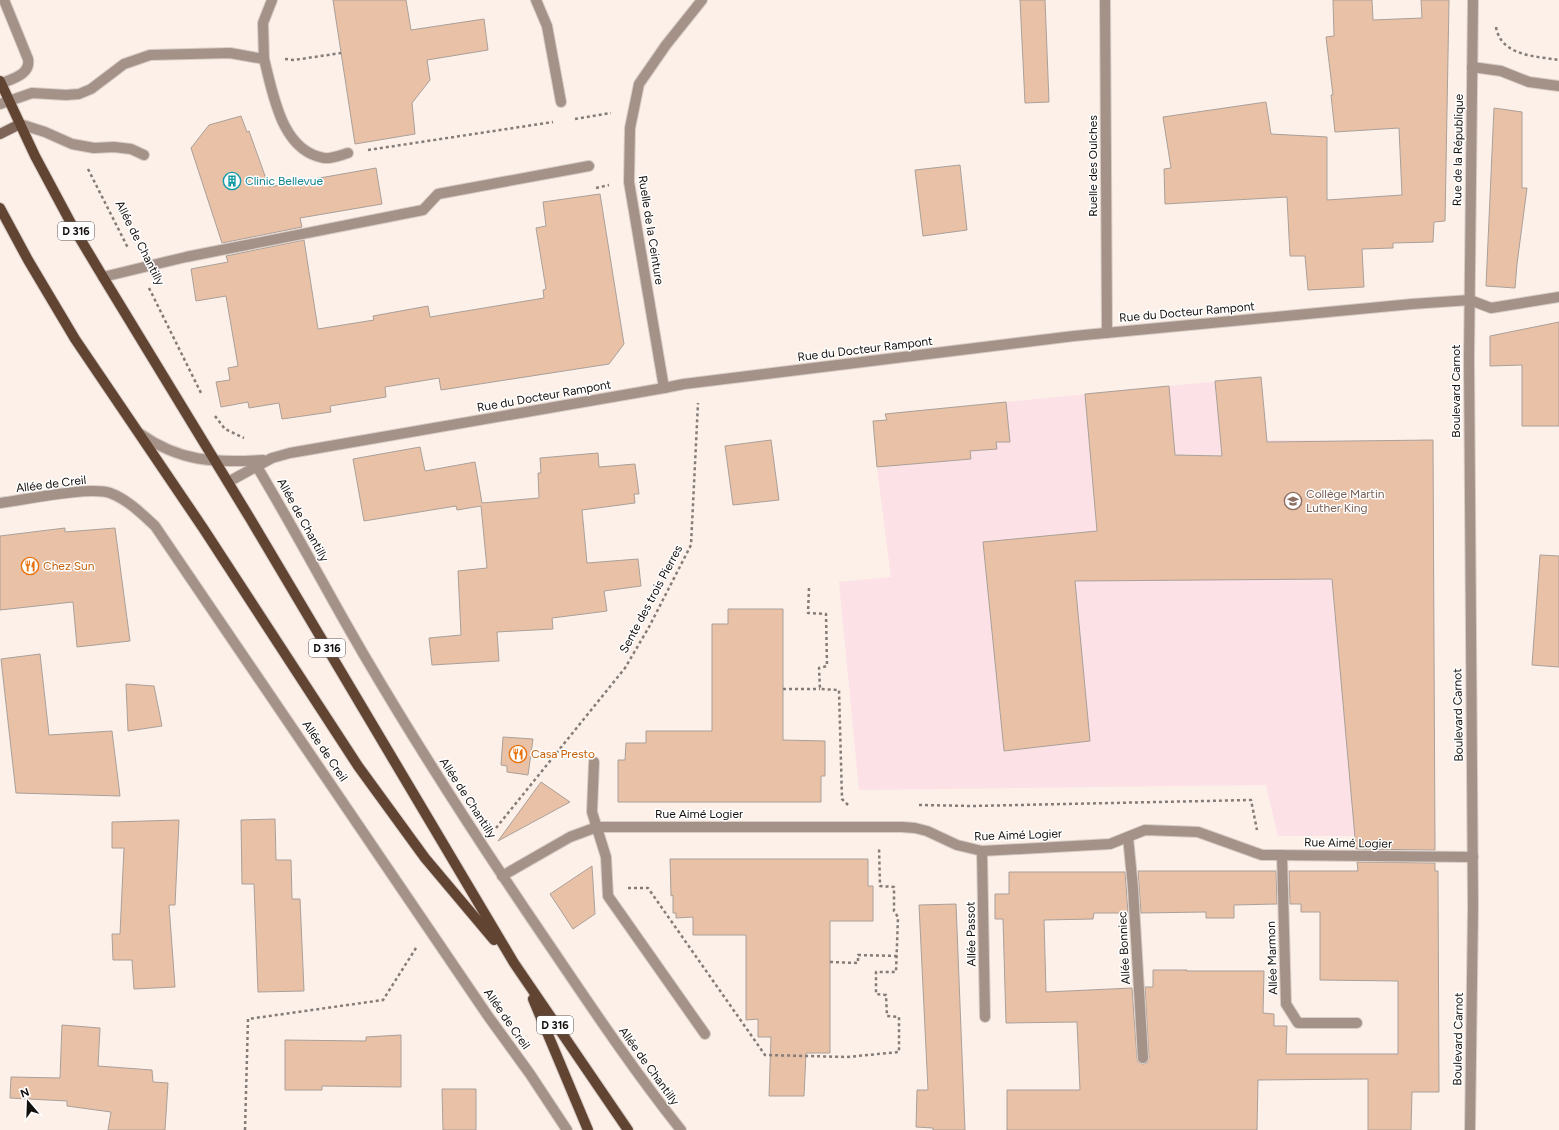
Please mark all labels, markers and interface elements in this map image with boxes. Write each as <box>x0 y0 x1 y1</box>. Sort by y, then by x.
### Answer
street label: Rue de la République <box>1450 93 1466 206</box>
street label: Ruelle des Oulches <box>1086 115 1100 217</box>
building icon: Clinic Bellevue <box>222 171 242 191</box>
place label: Clinic Bellevue <box>245 174 324 188</box>
street label: Ruelle de la Ceinture <box>635 174 667 286</box>
street label: Allée de Chantilly <box>113 198 168 288</box>
road number: D 316 <box>58 222 94 240</box>
street label: Rue du Docteur Rampont <box>1119 299 1256 325</box>
street label: Rue du Docteur Rampont <box>797 334 934 364</box>
street label: Boulevard Carnot <box>1449 344 1463 438</box>
street label: Rue du Docteur Rampont <box>476 377 613 415</box>
street label: Allée de Creil <box>15 473 87 495</box>
street label: Allée de Chantilly <box>274 476 332 565</box>
place label: Collège Martin Luther King <box>1306 487 1385 515</box>
school or university icon: Collège Martin Luther King <box>1283 491 1303 511</box>
street label: Sente des trois Pierres <box>617 542 686 655</box>
restaurant icon: Chez Sun <box>20 556 40 576</box>
place label: Chez Sun <box>43 559 95 573</box>
road number: D 316 <box>309 639 345 657</box>
street label: Boulevard Carnot <box>1450 668 1466 762</box>
street label: Allée de Creil <box>299 718 351 784</box>
restaurant icon: Casa Presto <box>508 744 528 764</box>
place label: Casa Presto <box>531 747 595 761</box>
street label: Allée de Chantilly <box>437 755 500 841</box>
street label: Rue Aimé Logier <box>655 807 743 821</box>
street label: Rue Aimé Logier <box>974 826 1062 844</box>
street label: Rue Aimé Logier <box>1304 835 1392 851</box>
street label: Allée Passot <box>963 901 979 967</box>
street label: Allée Bonniec <box>1115 911 1133 985</box>
street label: Allée Marmon <box>1264 921 1280 995</box>
street label: Allée de Creil <box>481 986 533 1052</box>
street label: Boulevard Carnot <box>1450 992 1466 1086</box>
road number: D 316 <box>537 1016 573 1034</box>
street label: Allée de Chantilly <box>616 1024 682 1108</box>
north arrow <box>8 1082 48 1122</box>
text: N <box>19 1085 31 1101</box>

